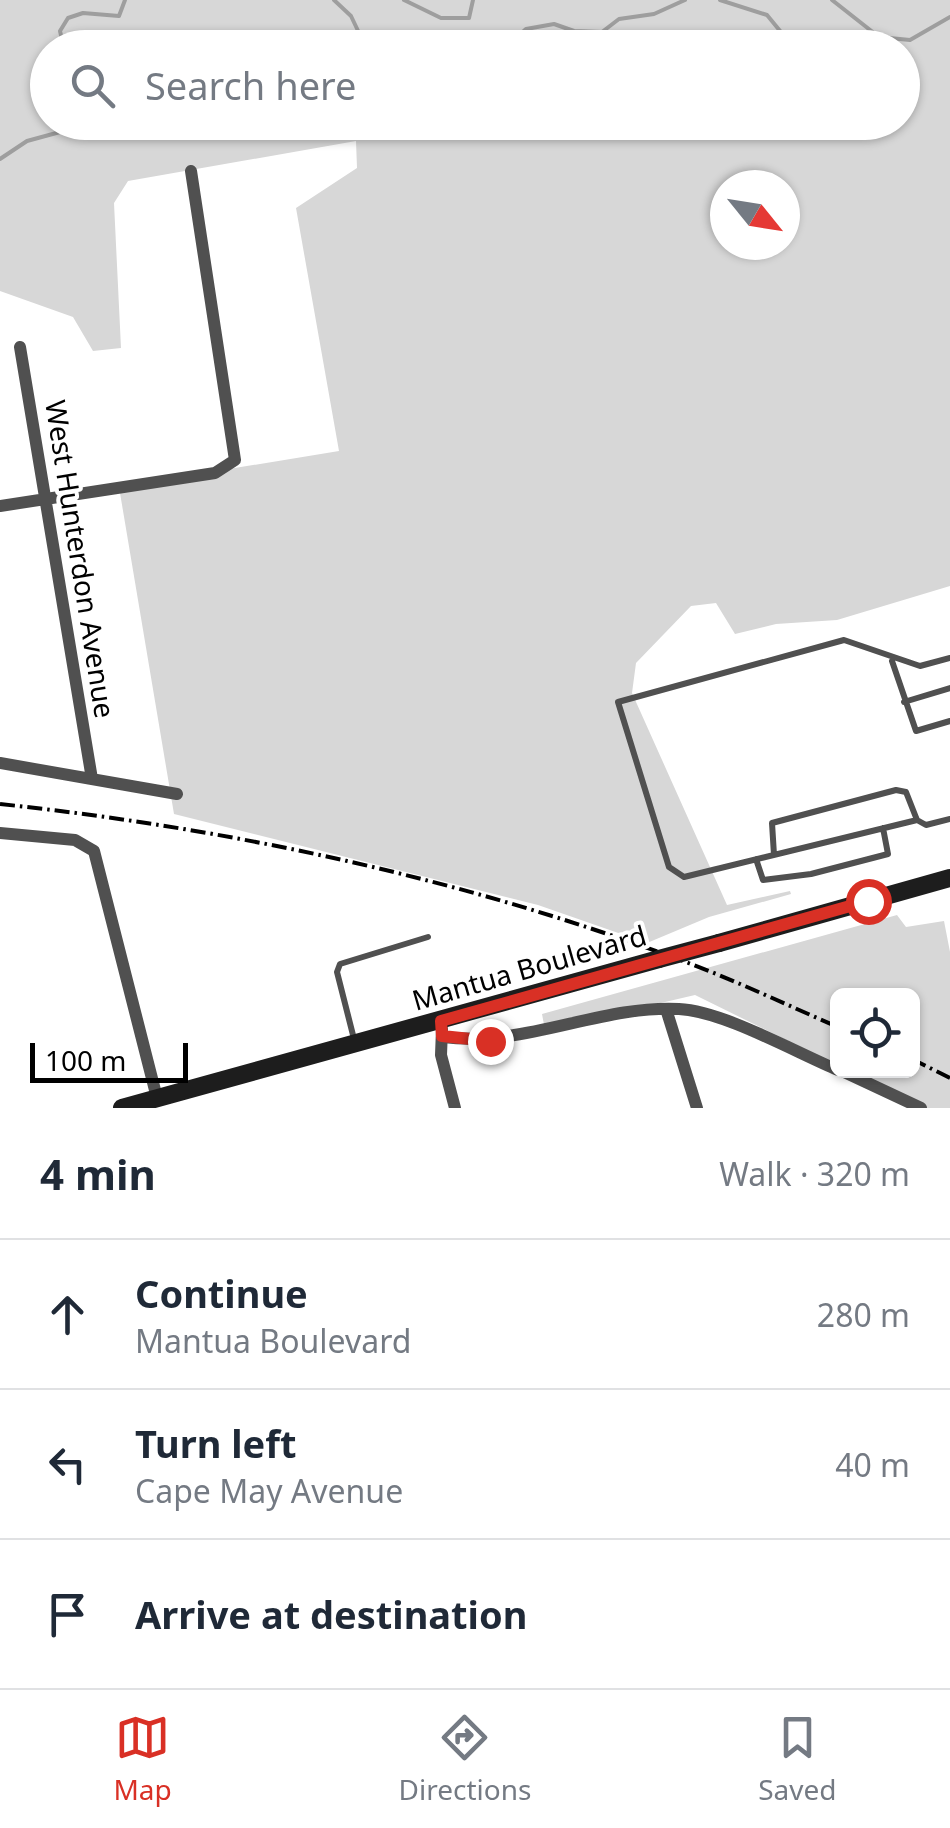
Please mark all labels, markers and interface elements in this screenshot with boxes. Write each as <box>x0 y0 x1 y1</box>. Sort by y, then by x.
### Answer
search box <box>30 30 920 140</box>
icon: search <box>65 58 120 113</box>
text: Search here <box>145 59 356 111</box>
north arrow <box>710 170 800 260</box>
street label: West Hunterdon Avenue <box>37 397 125 721</box>
route start <box>846 879 892 925</box>
street label: Mantua Boulevard <box>408 915 650 1019</box>
map controls <box>830 988 920 1078</box>
button: locate <box>830 988 920 1078</box>
route end <box>468 1019 514 1065</box>
scale bar <box>30 1038 188 1082</box>
text: 100 m <box>45 1041 127 1079</box>
text: 4 min <box>40 1145 156 1202</box>
text: Walk · 320 m <box>719 1152 910 1195</box>
text: Continue <box>135 1267 308 1319</box>
icon: ahead <box>40 1287 95 1342</box>
text: 280 m <box>817 1293 910 1336</box>
text: Mantua Boulevard <box>135 1319 411 1362</box>
text: Turn left <box>135 1417 297 1469</box>
icon: left <box>40 1437 95 1492</box>
text: 40 m <box>835 1443 910 1486</box>
text: Cape May Avenue <box>135 1469 403 1512</box>
icon: arrive <box>40 1587 95 1642</box>
text: Arrive at destination <box>135 1588 527 1640</box>
tab: Map <box>113 1710 172 1808</box>
tab: Directions <box>399 1710 531 1808</box>
tab: Saved <box>758 1710 837 1808</box>

